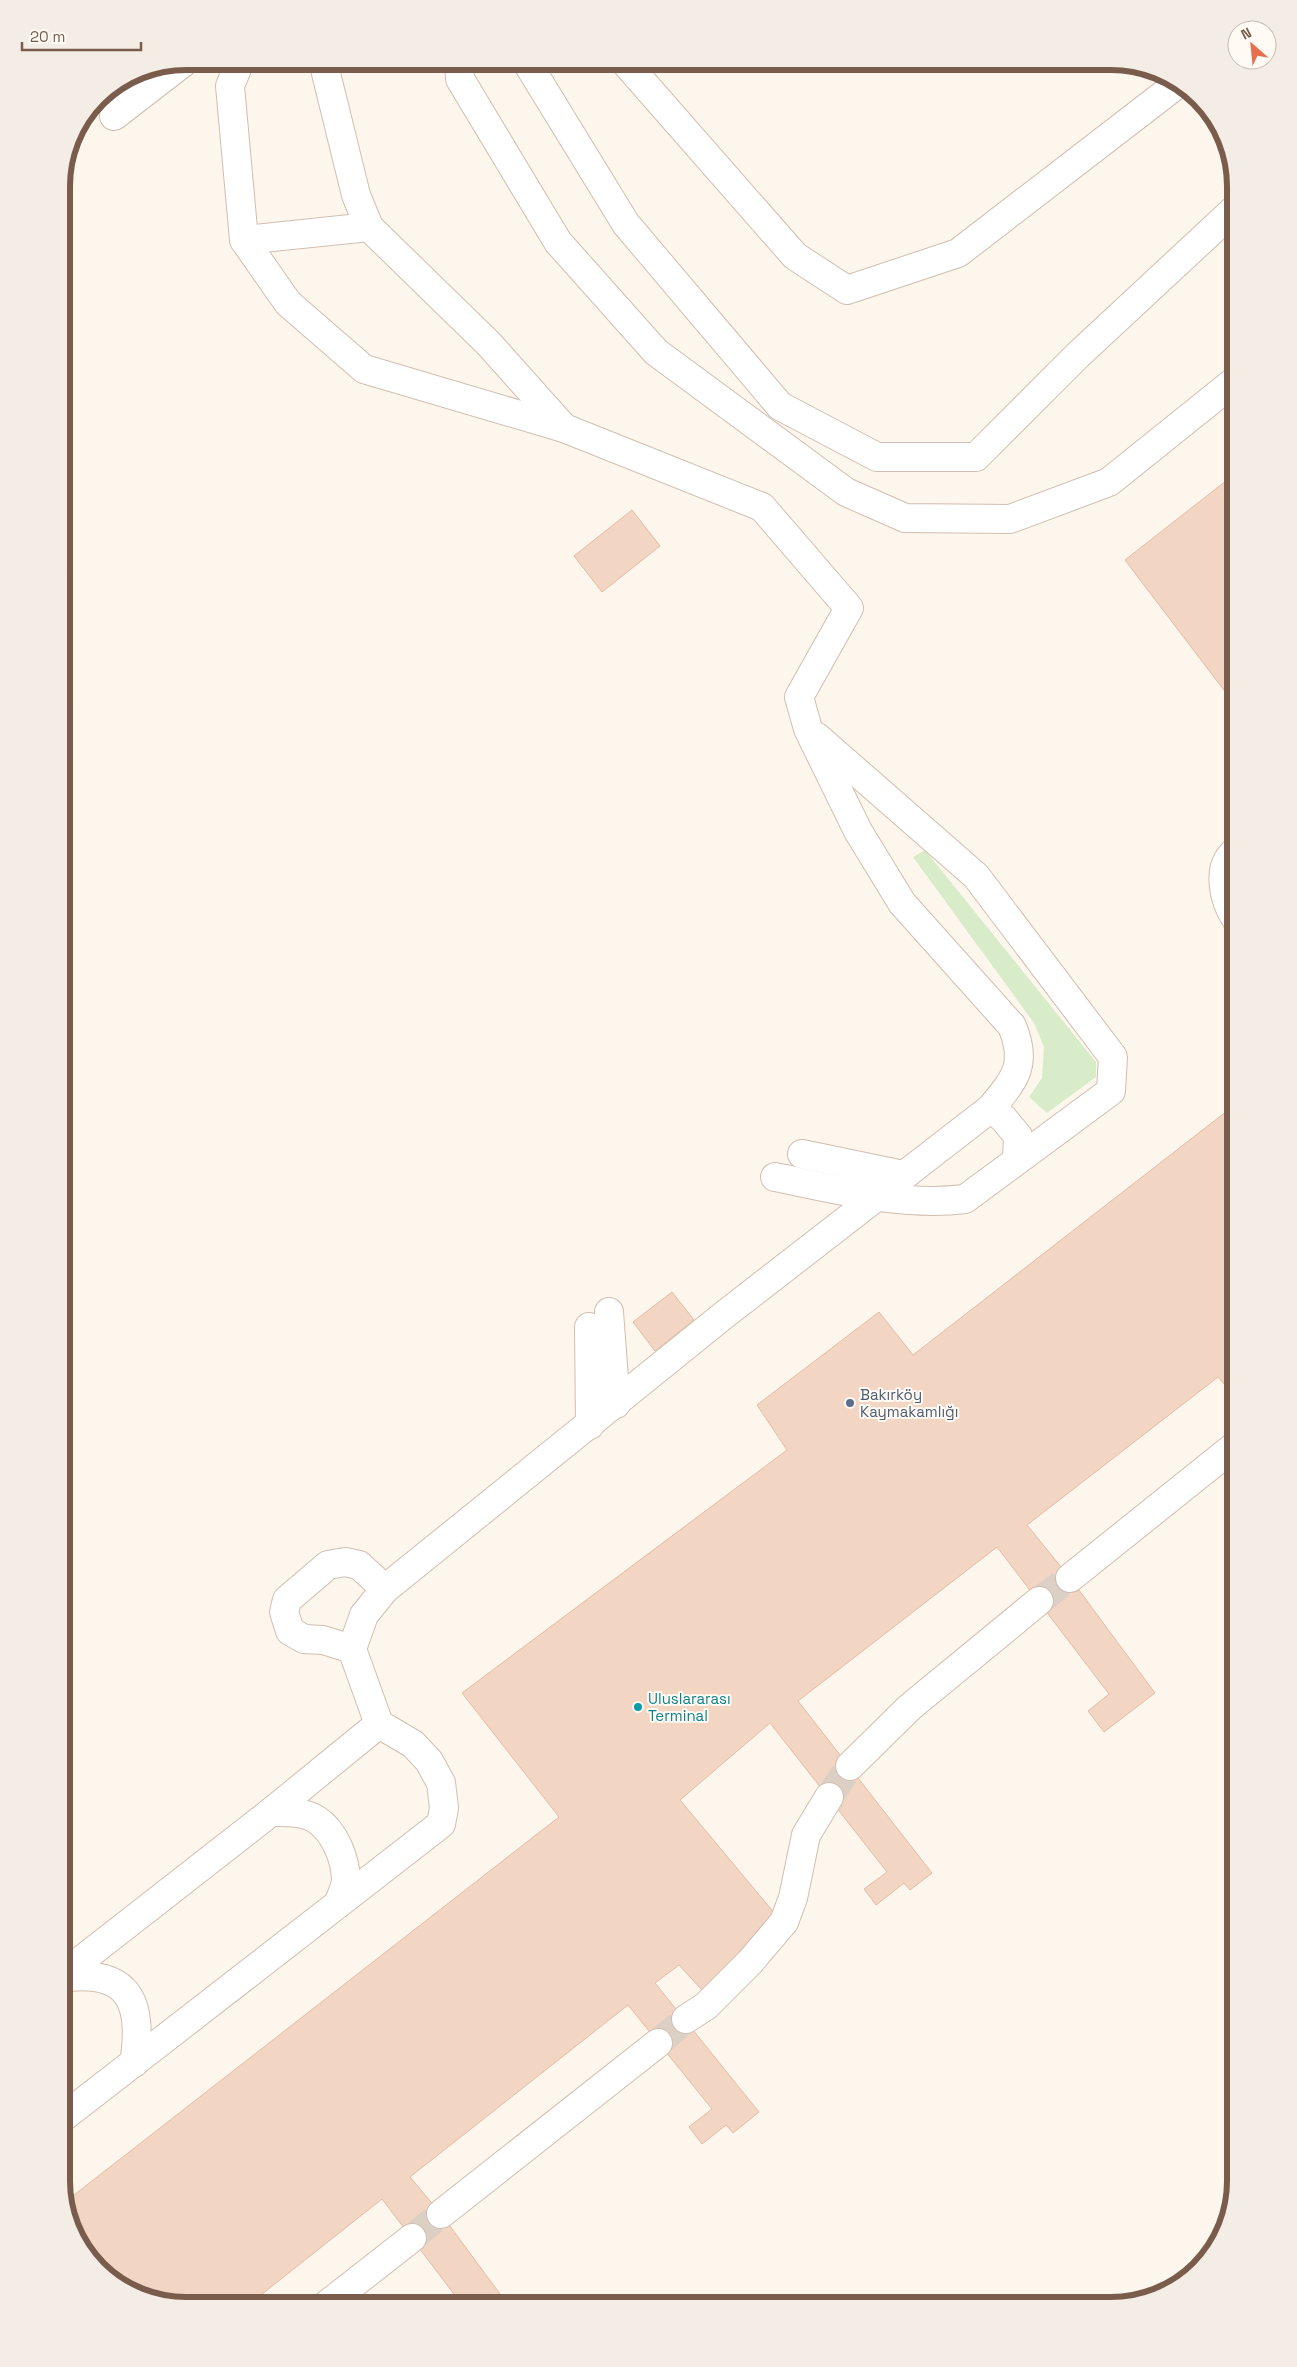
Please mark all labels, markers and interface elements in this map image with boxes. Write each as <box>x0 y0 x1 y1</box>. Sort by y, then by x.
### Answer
scale bar <box>22 20 141 52</box>
north arrow <box>1227 20 1277 70</box>
text: N <box>1238 23 1254 44</box>
text: 20 m <box>30 27 65 46</box>
place label: Bakırköy Kaymakamlığı <box>860 1385 958 1421</box>
marker: Bakırköy Kaymakamlığı <box>844 1397 856 1409</box>
place label: Uluslararası Terminal <box>648 1689 731 1725</box>
marker: Uluslararası Terminal <box>632 1701 644 1713</box>

